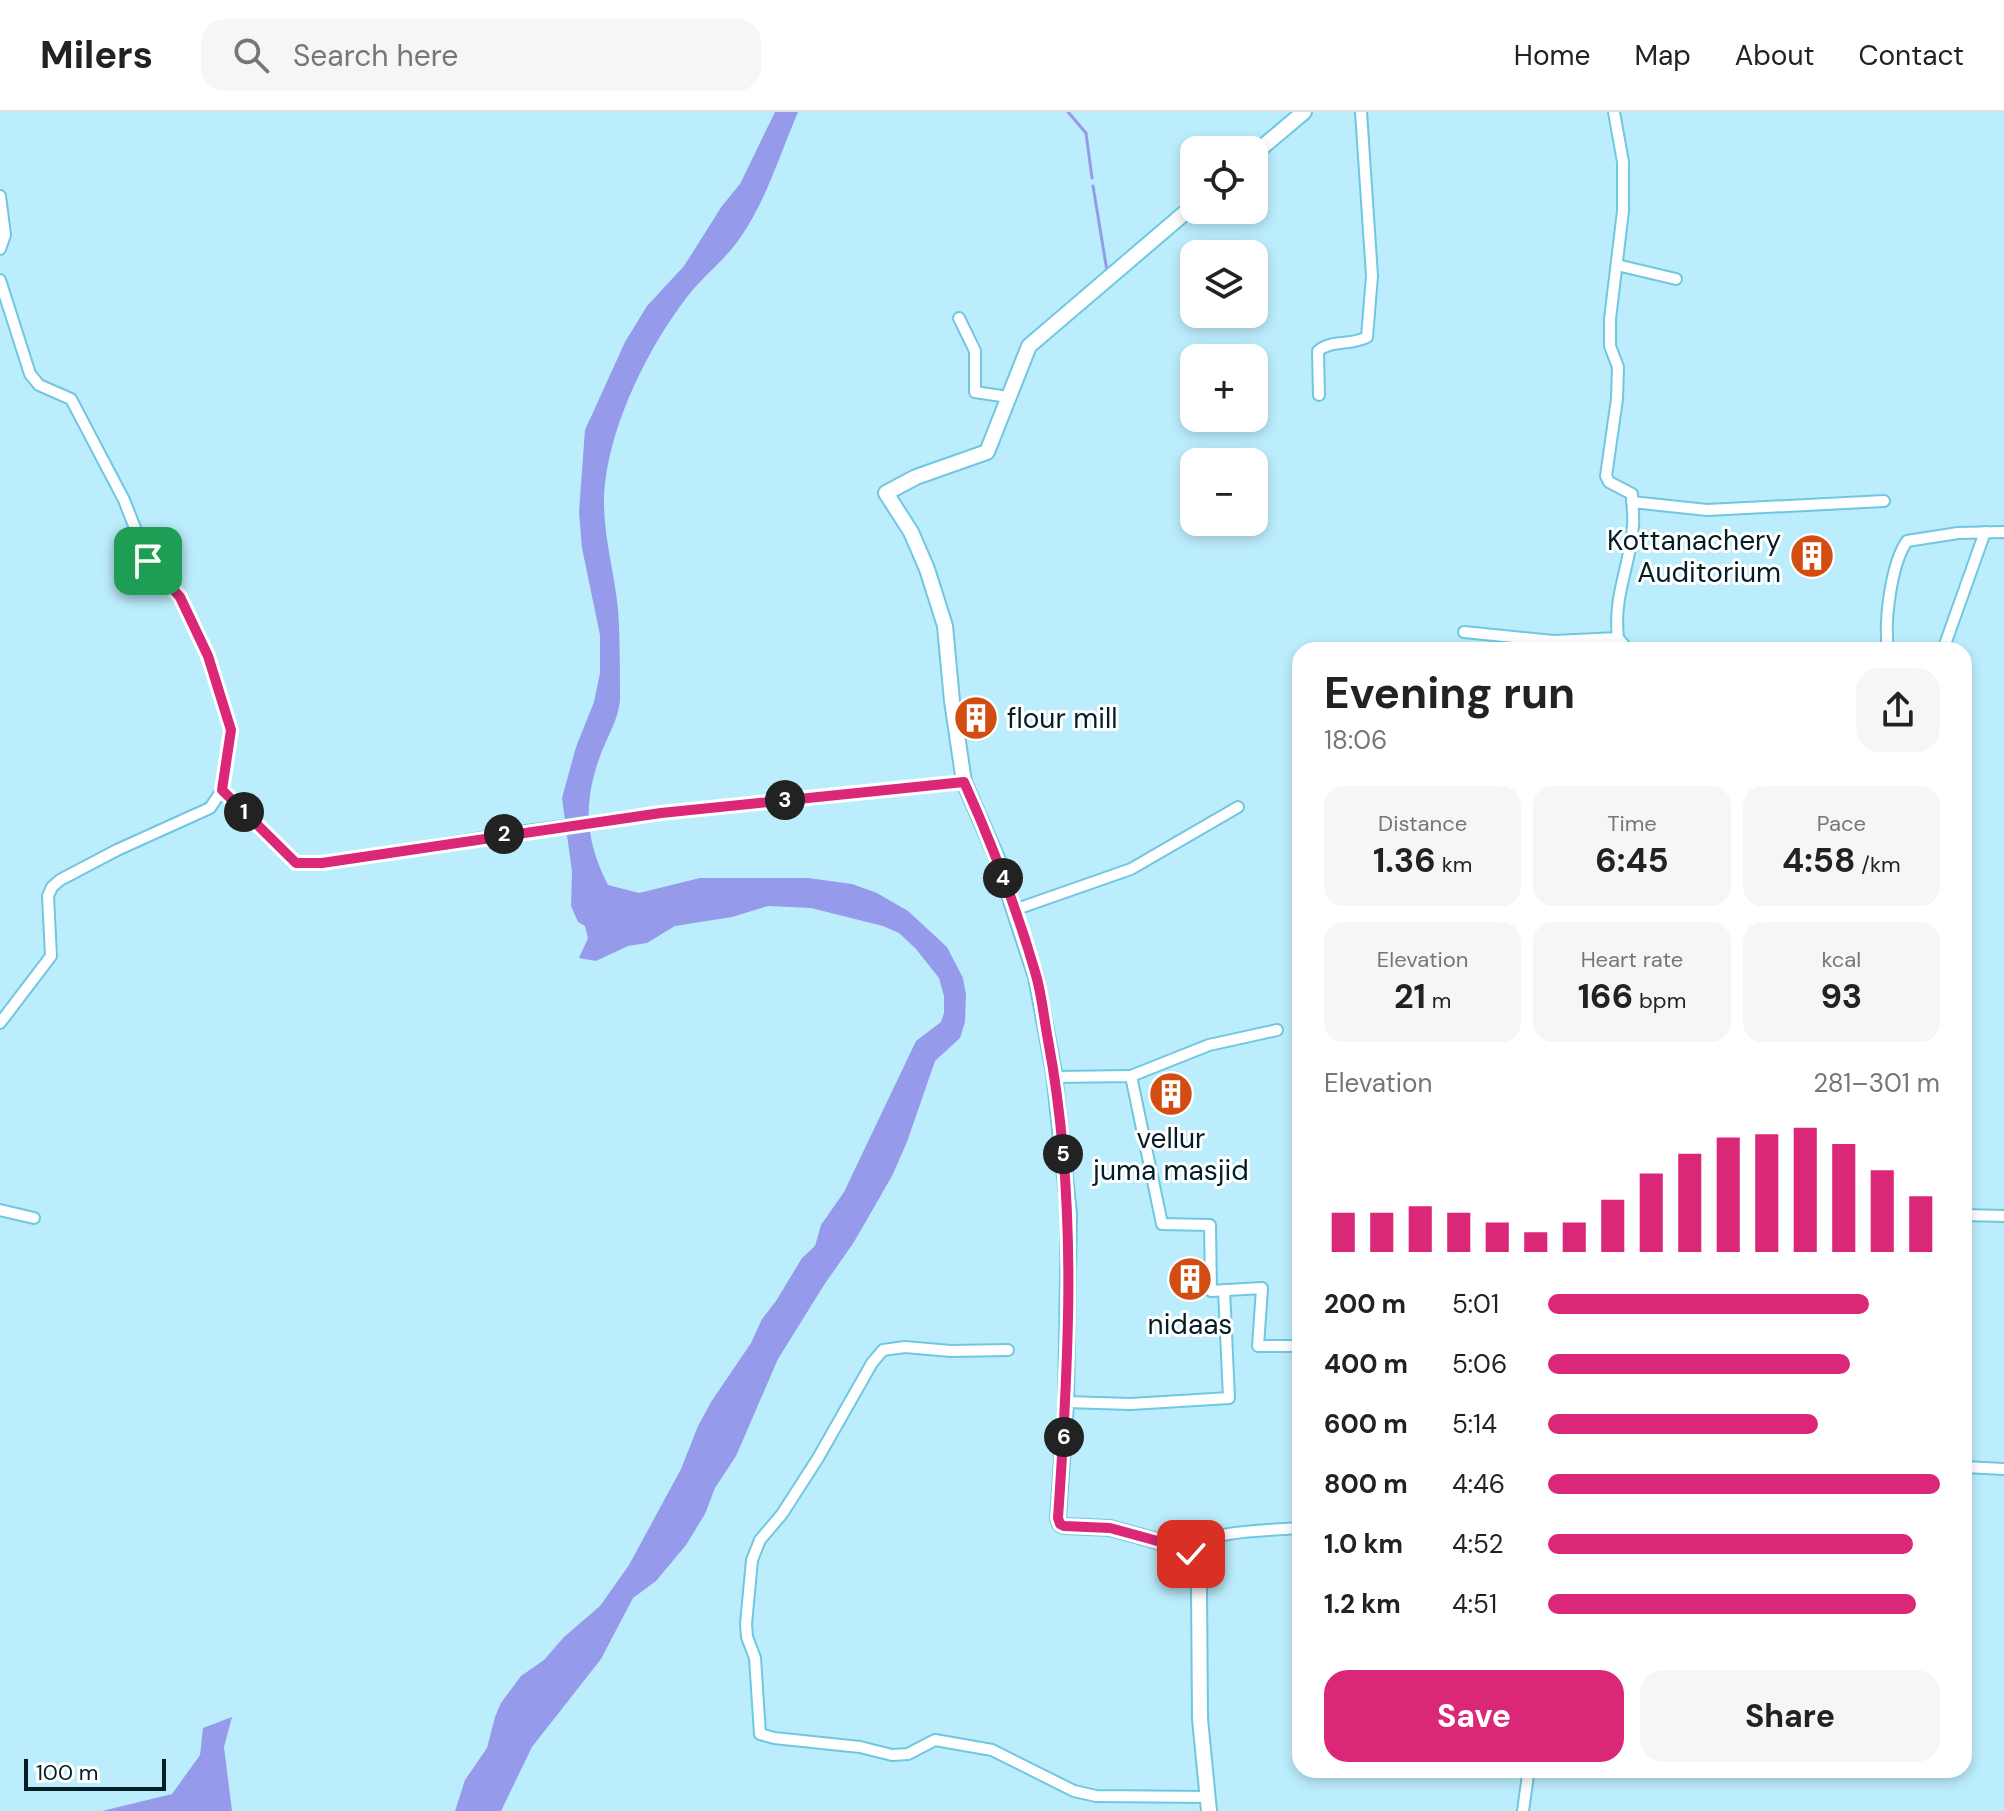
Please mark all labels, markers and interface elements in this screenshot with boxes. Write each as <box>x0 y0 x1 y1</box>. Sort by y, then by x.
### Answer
search box <box>201 19 761 91</box>
text: Milers <box>40 30 153 80</box>
icon: search <box>229 33 273 77</box>
text: Search here <box>293 36 458 75</box>
text: Home <box>1514 37 1590 74</box>
text: Map <box>1634 37 1691 74</box>
text: About <box>1735 37 1814 74</box>
text: Contact <box>1858 37 1964 74</box>
map controls <box>1180 136 1268 536</box>
button: locate <box>1180 136 1268 224</box>
button: layers <box>1180 240 1268 328</box>
button: + <box>1180 344 1268 432</box>
button: − <box>1180 448 1268 536</box>
place label: Kottanachery Auditorium <box>1607 522 1781 591</box>
pin <box>114 527 182 595</box>
building icon: Kottanachery Auditorium <box>1788 532 1836 580</box>
icon: arrive <box>126 539 170 583</box>
text: Evening run <box>1324 664 1575 722</box>
button: share <box>1856 668 1940 752</box>
building icon: flour mill <box>952 694 1000 742</box>
place label: flour mill <box>1007 700 1117 737</box>
text: 18:06 <box>1324 723 1387 757</box>
pin: 3 <box>765 780 805 820</box>
text: 3 <box>778 785 792 814</box>
pin: 1 <box>224 792 264 832</box>
text: 1 <box>240 797 248 826</box>
text: Distance <box>1378 809 1467 838</box>
text: Time <box>1607 809 1657 838</box>
text: Pace <box>1817 809 1866 838</box>
pin: 2 <box>484 814 524 854</box>
text: 2 <box>498 819 510 848</box>
text: 1.36 <box>1373 838 1436 883</box>
text: 6:45 <box>1595 838 1669 883</box>
text: 4:58 <box>1782 838 1855 883</box>
text: km <box>1436 850 1472 879</box>
text: /km <box>1855 850 1901 879</box>
pin: 4 <box>983 858 1023 898</box>
text: 4 <box>996 863 1010 892</box>
text: Elevation <box>1377 945 1469 974</box>
text: Heart rate <box>1581 945 1683 974</box>
text: kcal <box>1821 945 1861 974</box>
text: 21 <box>1394 974 1426 1019</box>
text: 166 <box>1578 974 1633 1019</box>
text: 93 <box>1820 974 1862 1019</box>
text: m <box>1426 986 1451 1015</box>
text: bpm <box>1633 986 1686 1015</box>
text: Elevation <box>1324 1066 1432 1100</box>
text: 281–301 m <box>1813 1066 1940 1100</box>
building icon: vellur juma masjid <box>1147 1070 1195 1118</box>
place label: vellur juma masjid <box>1092 1120 1249 1189</box>
pin: 5 <box>1043 1134 1083 1174</box>
text: 5 <box>1056 1139 1070 1168</box>
building icon: nidaas <box>1166 1255 1214 1303</box>
text: 200 m <box>1324 1287 1406 1321</box>
text: 5:01 <box>1452 1287 1499 1321</box>
place label: nidaas <box>1148 1306 1232 1343</box>
text: 400 m <box>1324 1347 1408 1381</box>
text: 5:06 <box>1452 1347 1507 1381</box>
text: 600 m <box>1324 1407 1408 1441</box>
text: 5:14 <box>1452 1407 1497 1441</box>
pin: 6 <box>1044 1417 1084 1457</box>
text: 6 <box>1057 1422 1071 1451</box>
text: 800 m <box>1324 1467 1408 1501</box>
text: 4:46 <box>1452 1467 1505 1501</box>
pin <box>1157 1520 1225 1588</box>
text: 1.0 km <box>1324 1527 1403 1561</box>
text: 4:52 <box>1452 1527 1503 1561</box>
icon: check <box>1169 1532 1213 1576</box>
text: 1.2 km <box>1324 1587 1401 1621</box>
text: 4:51 <box>1452 1587 1497 1621</box>
button: Save <box>1324 1670 1624 1762</box>
button: Share <box>1640 1670 1940 1762</box>
scale bar <box>24 1755 166 1791</box>
text: 100 m <box>36 1758 98 1787</box>

